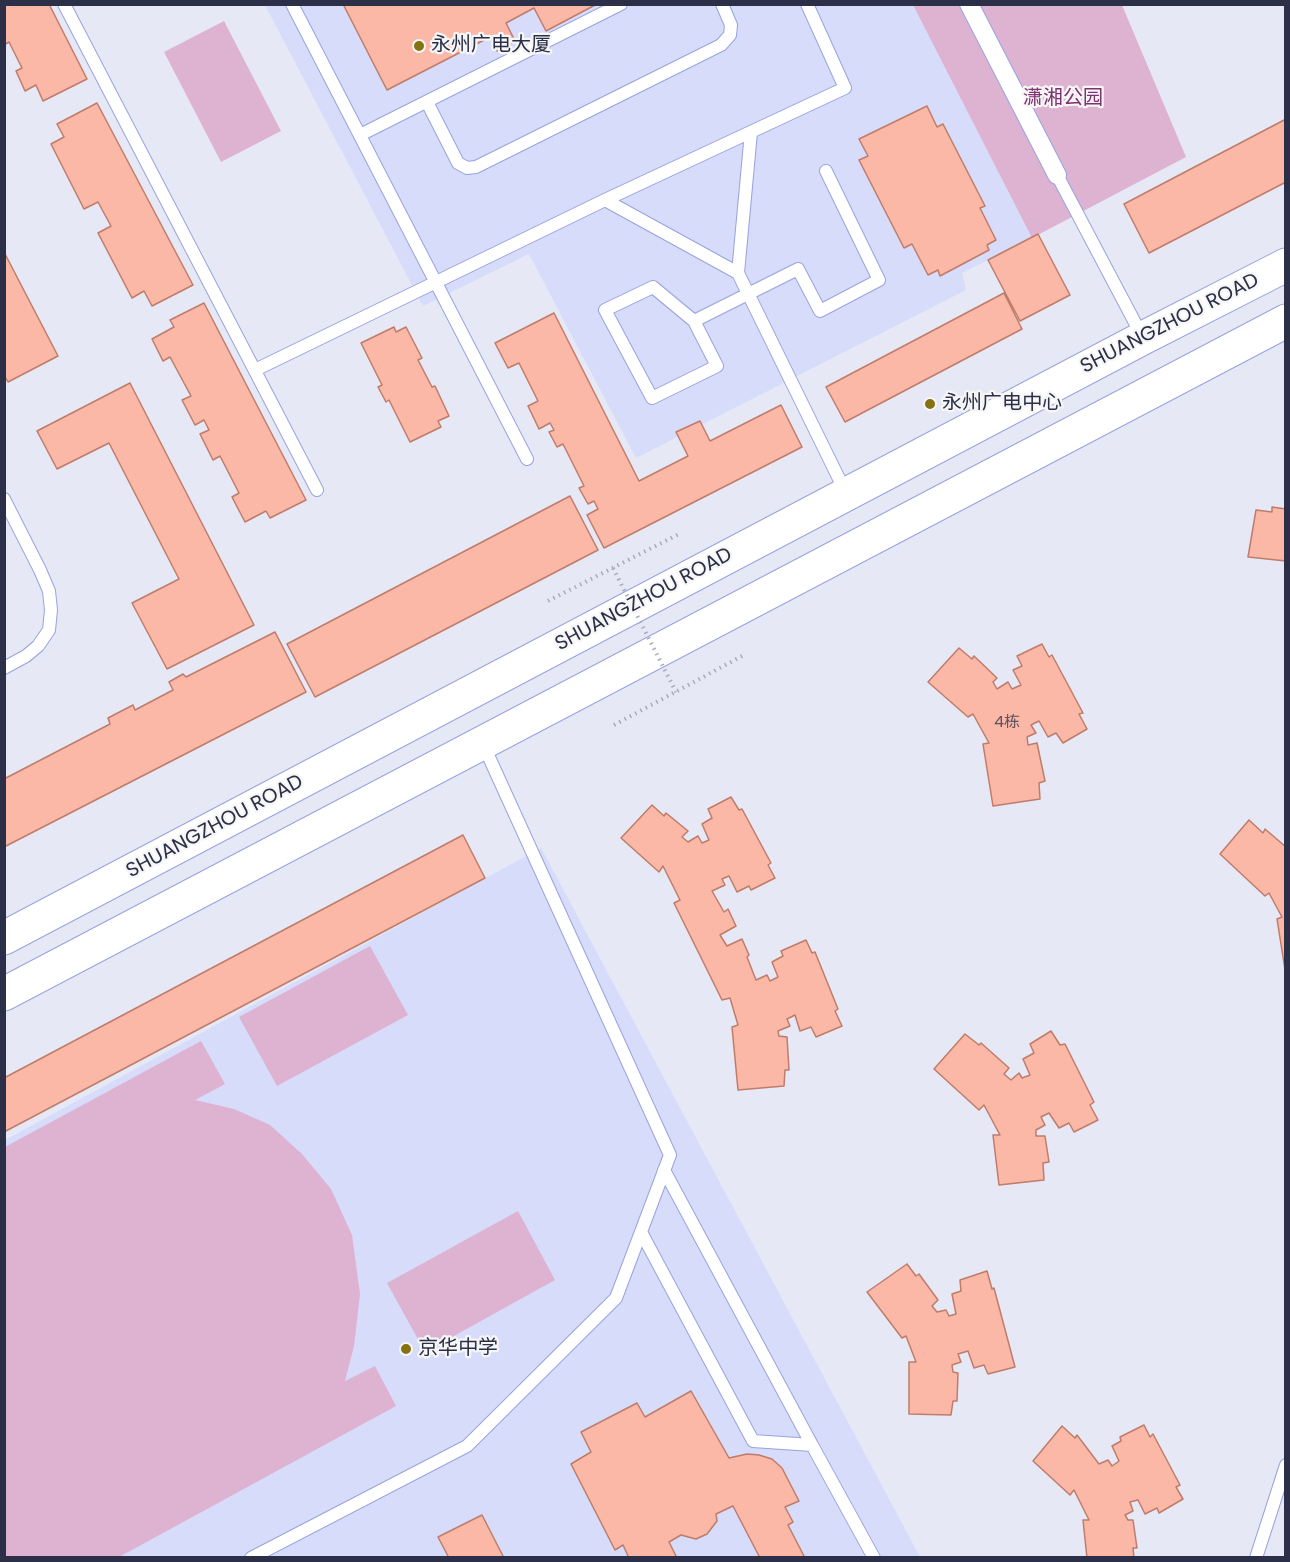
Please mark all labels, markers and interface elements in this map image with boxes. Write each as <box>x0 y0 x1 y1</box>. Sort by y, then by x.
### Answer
place label: 永州广电大厦 <box>431 34 551 58</box>
marker: 永州广电大厦 <box>412 39 426 53</box>
park label: 潇湘公园 <box>1023 87 1103 111</box>
street label: SHUANGZHOU ROAD <box>1077 269 1263 379</box>
place label: 永州广电中心 <box>942 392 1062 416</box>
marker: 永州广电中心 <box>923 397 937 411</box>
street label: SHUANGZHOU ROAD <box>551 543 737 657</box>
house number: 4栋 <box>994 713 1020 733</box>
street label: SHUANGZHOU ROAD <box>122 770 308 884</box>
place label: 京华中学 <box>418 1337 498 1361</box>
marker: 京华中学 <box>399 1342 413 1356</box>

